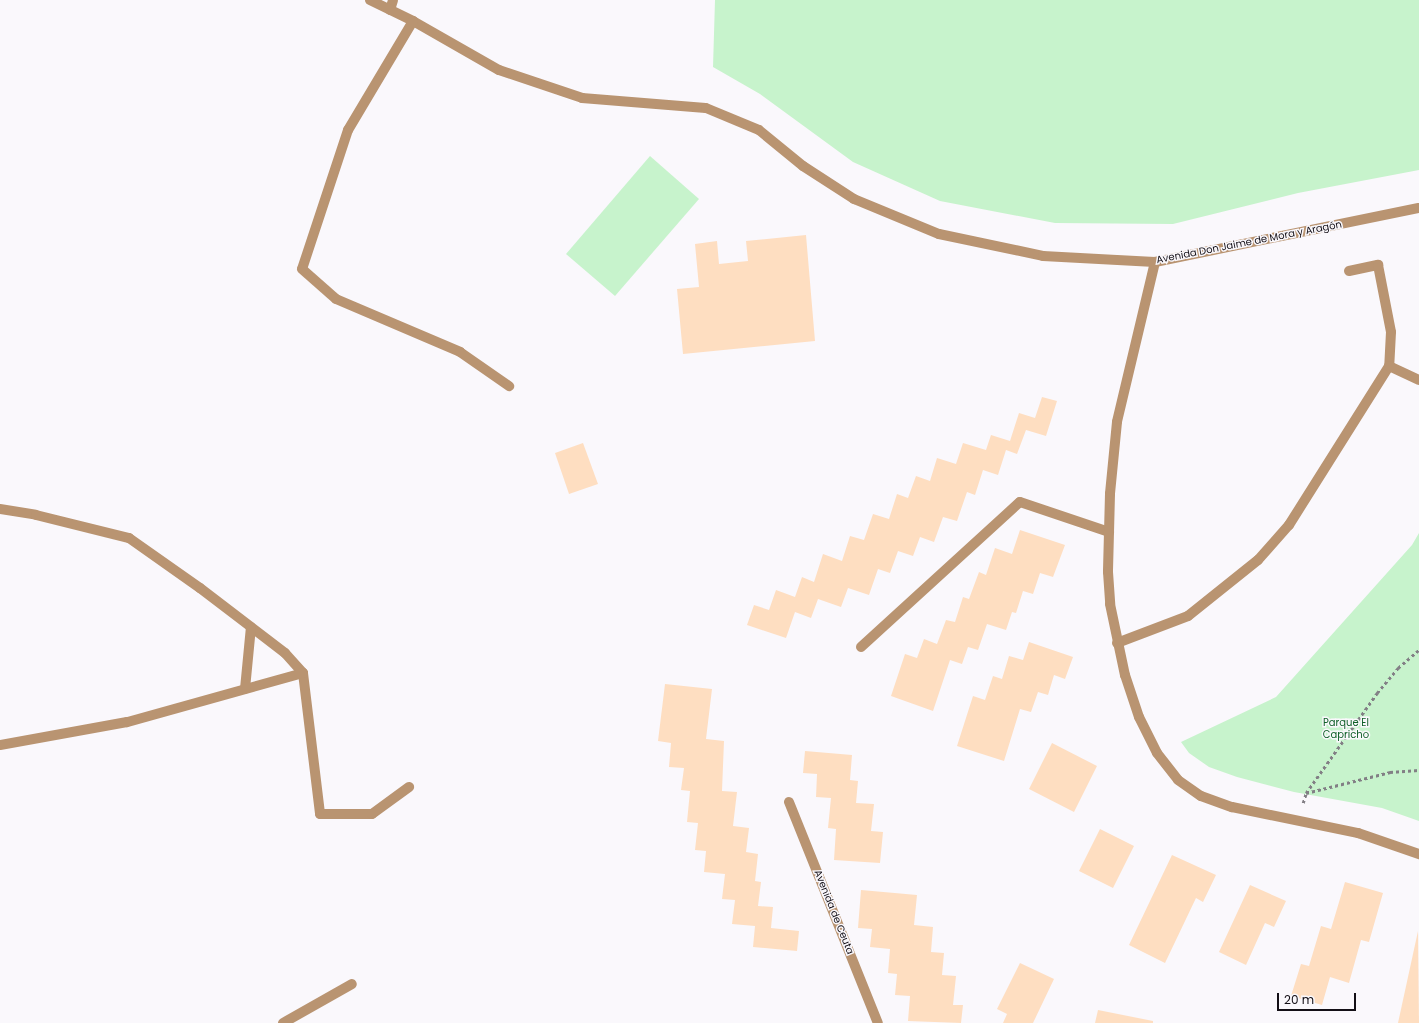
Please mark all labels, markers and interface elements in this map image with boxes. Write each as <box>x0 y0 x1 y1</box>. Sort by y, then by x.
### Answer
street label: Avenida Don Jaime de Mora y Aragón <box>1155 218 1343 266</box>
park label: Parque El Capricho <box>1323 716 1369 740</box>
street label: Avenida de Ceuta <box>812 868 856 956</box>
scale bar <box>1279 985 1358 1011</box>
text: 20 m <box>1284 991 1314 1008</box>

